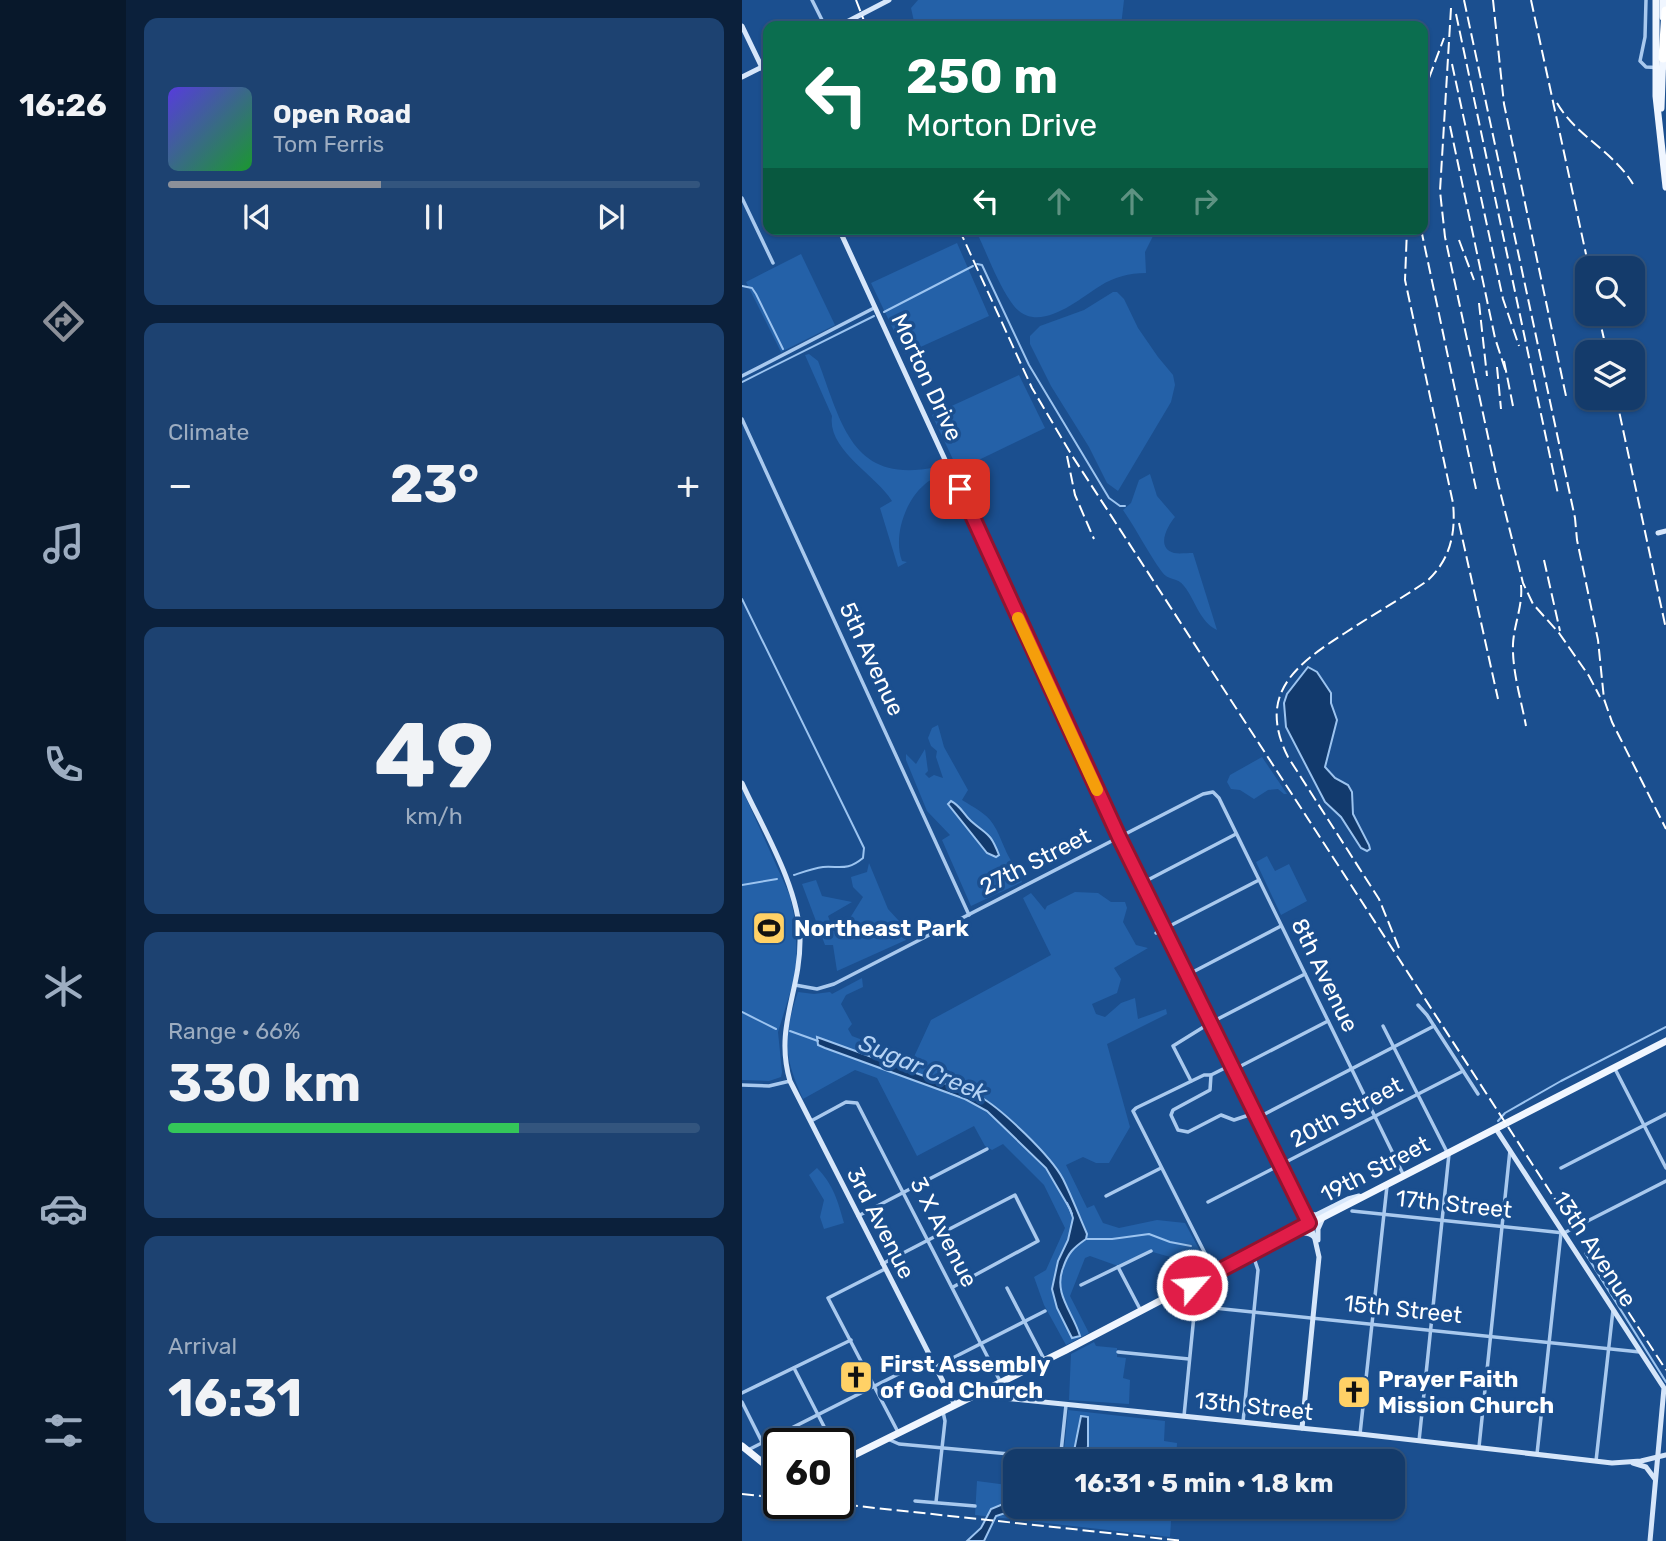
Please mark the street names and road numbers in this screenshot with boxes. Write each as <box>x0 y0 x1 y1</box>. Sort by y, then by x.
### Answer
street label: Morton Drive <box>885 309 969 445</box>
street label: 5th Avenue <box>833 598 911 720</box>
street label: 27th Street <box>975 821 1095 901</box>
street label: 8th Avenue <box>1285 913 1365 1037</box>
street label: 20th Street <box>1285 1071 1407 1153</box>
street label: 19th Street <box>1316 1130 1434 1208</box>
street label: 3rd Avenue <box>841 1162 921 1284</box>
street label: 3 X Avenue <box>904 1172 984 1292</box>
street label: 17th Street <box>1394 1184 1514 1224</box>
street label: 13th Avenue <box>1547 1186 1643 1312</box>
street label: 15th Street <box>1343 1289 1463 1329</box>
street label: 13th Street <box>1193 1386 1315 1426</box>

